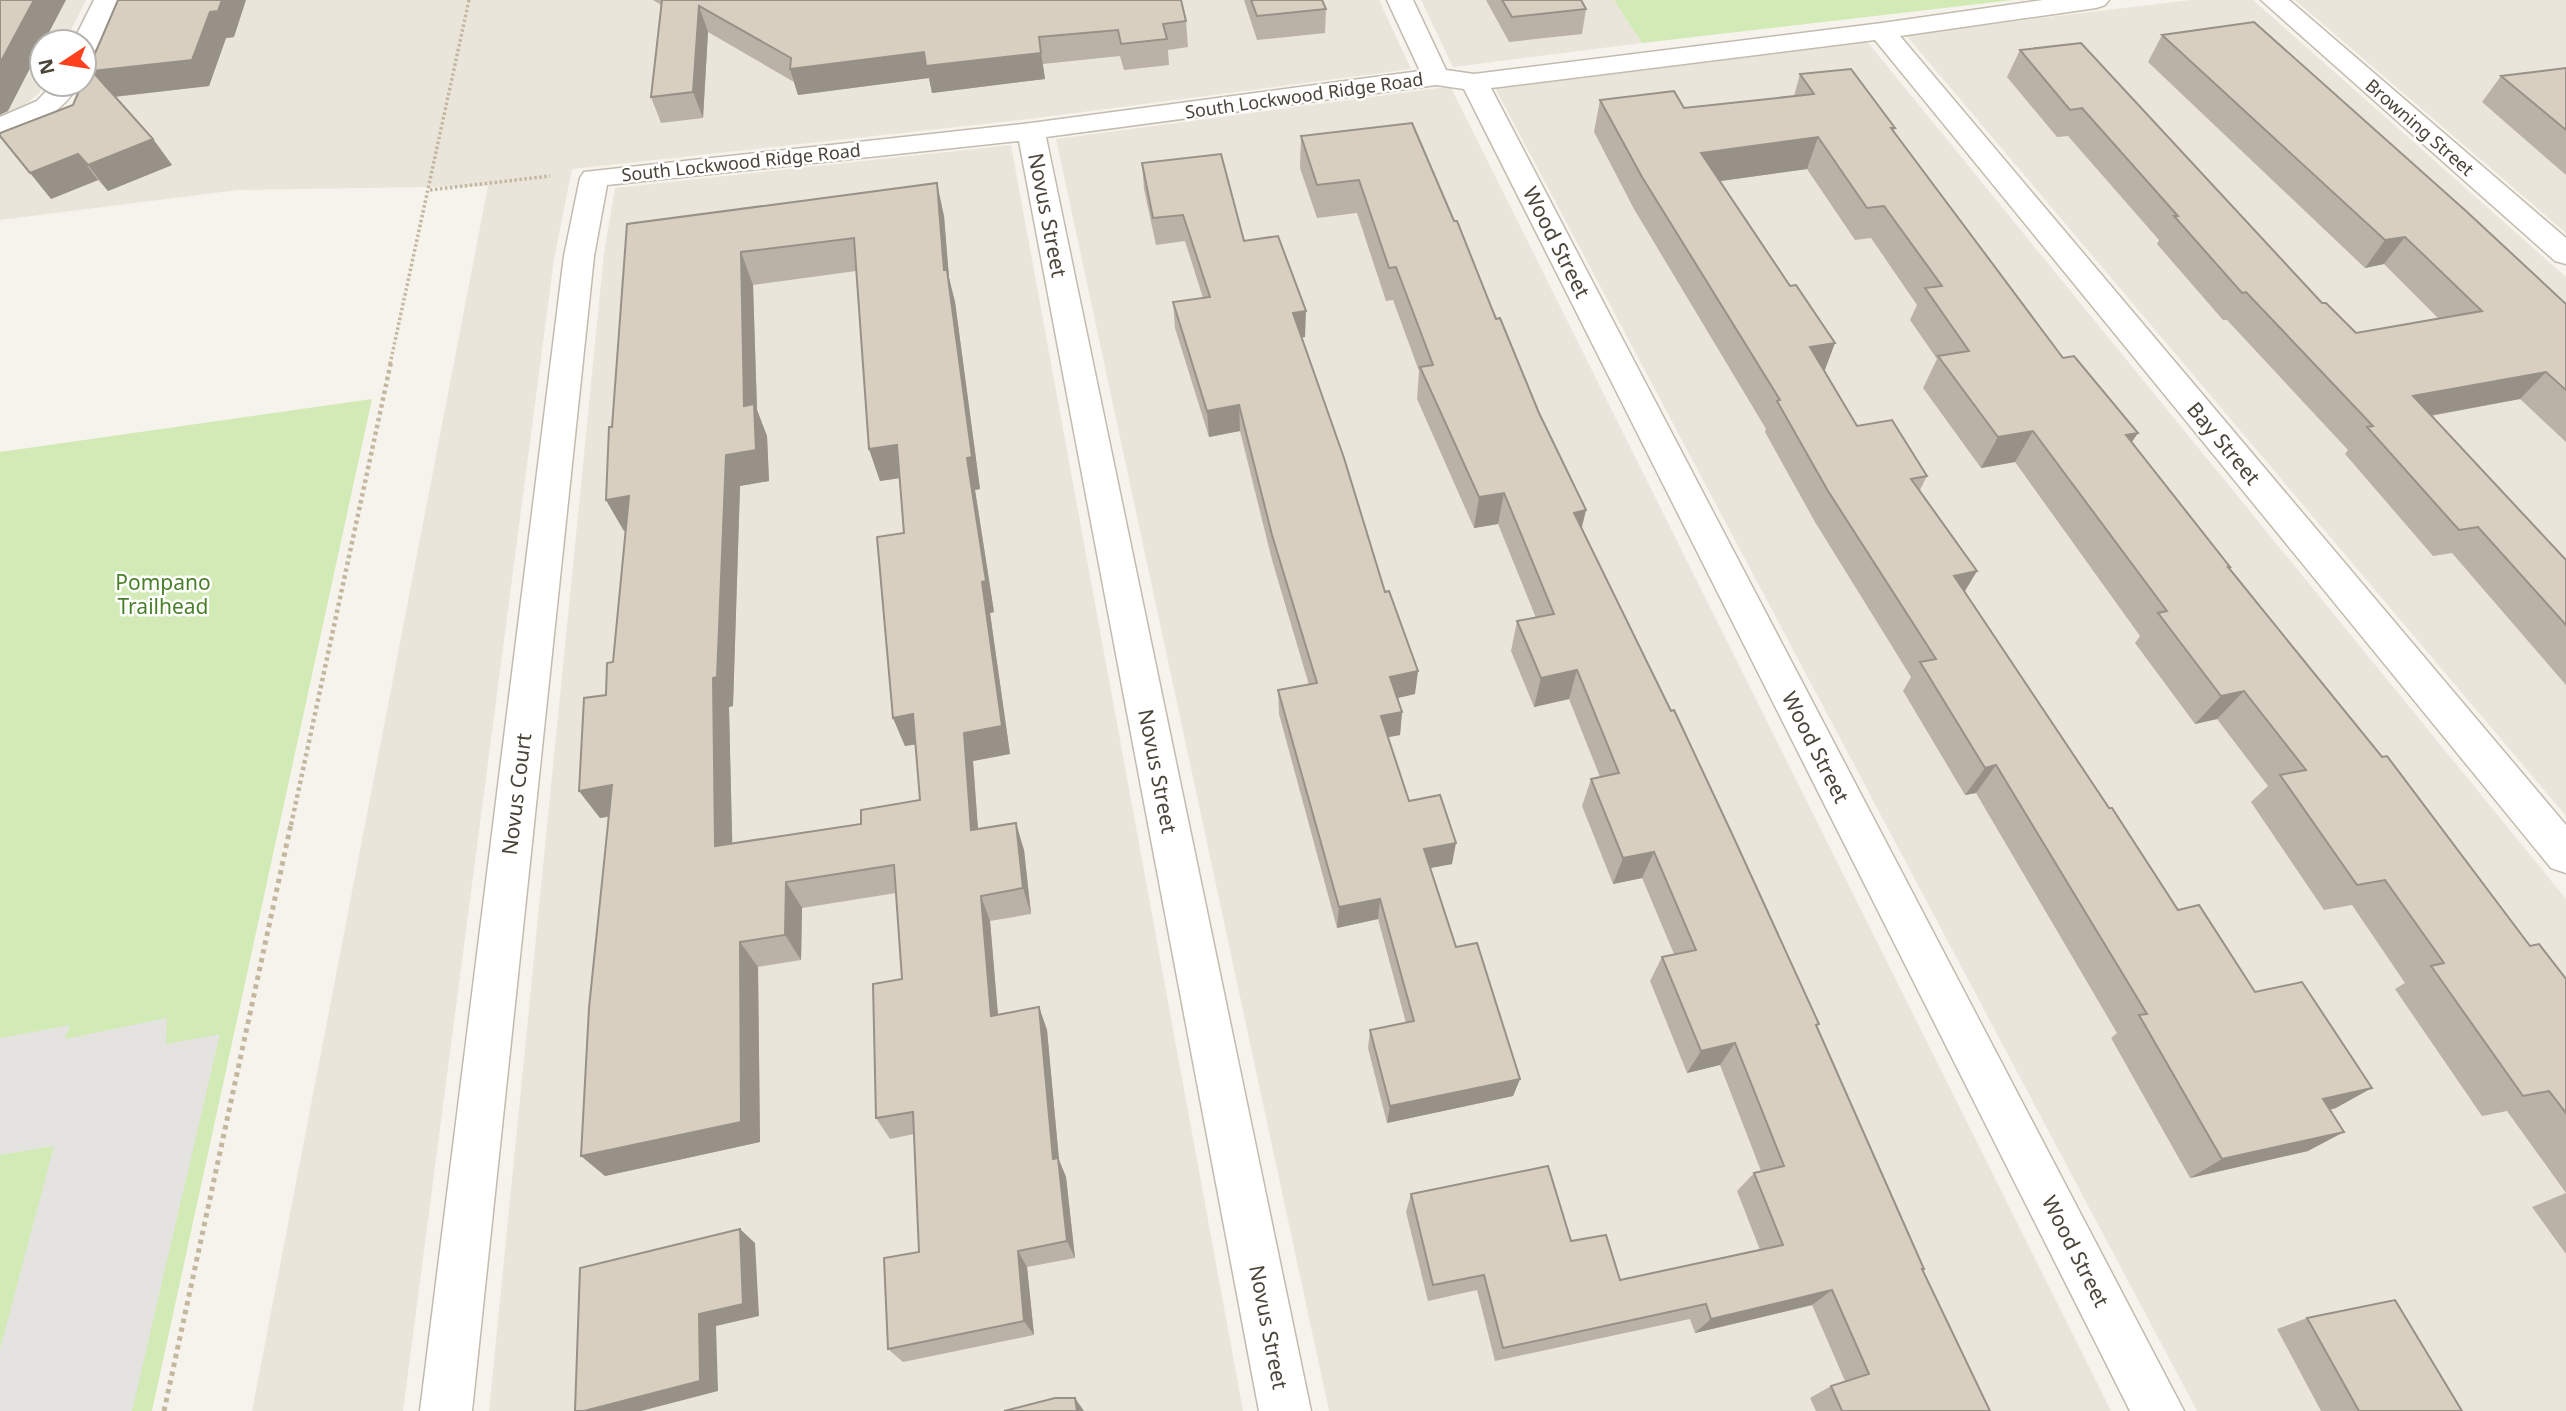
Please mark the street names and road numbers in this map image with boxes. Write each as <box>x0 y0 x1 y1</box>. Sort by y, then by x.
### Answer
street label: South Lockwood Ridge Road <box>1183 66 1425 124</box>
street label: Browning Street <box>2361 73 2480 181</box>
street label: South Lockwood Ridge Road <box>620 137 862 187</box>
street label: Novus Street <box>1022 150 1074 280</box>
street label: Wood Street <box>1517 182 1597 303</box>
street label: Bay Street <box>2181 396 2267 491</box>
street label: Wood Street <box>1776 687 1856 808</box>
street label: Novus Street <box>1132 706 1184 836</box>
street label: Novus Court <box>495 731 537 857</box>
street label: Wood Street <box>2036 1191 2116 1312</box>
street label: Novus Street <box>1243 1262 1295 1392</box>

